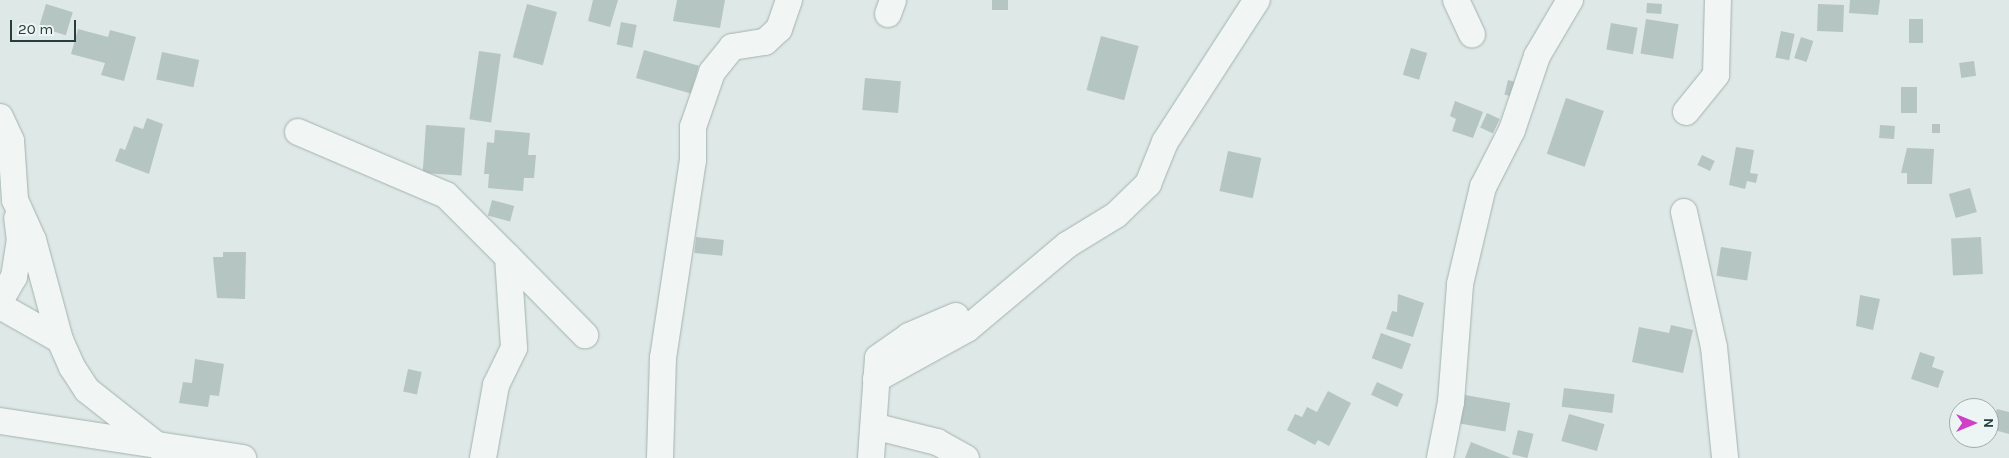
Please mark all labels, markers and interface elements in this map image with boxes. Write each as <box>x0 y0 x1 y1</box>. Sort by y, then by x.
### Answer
scale bar <box>12 10 79 42</box>
text: 20 m <box>18 20 53 38</box>
north arrow <box>1949 398 1999 448</box>
text: N <box>1980 418 1997 428</box>

